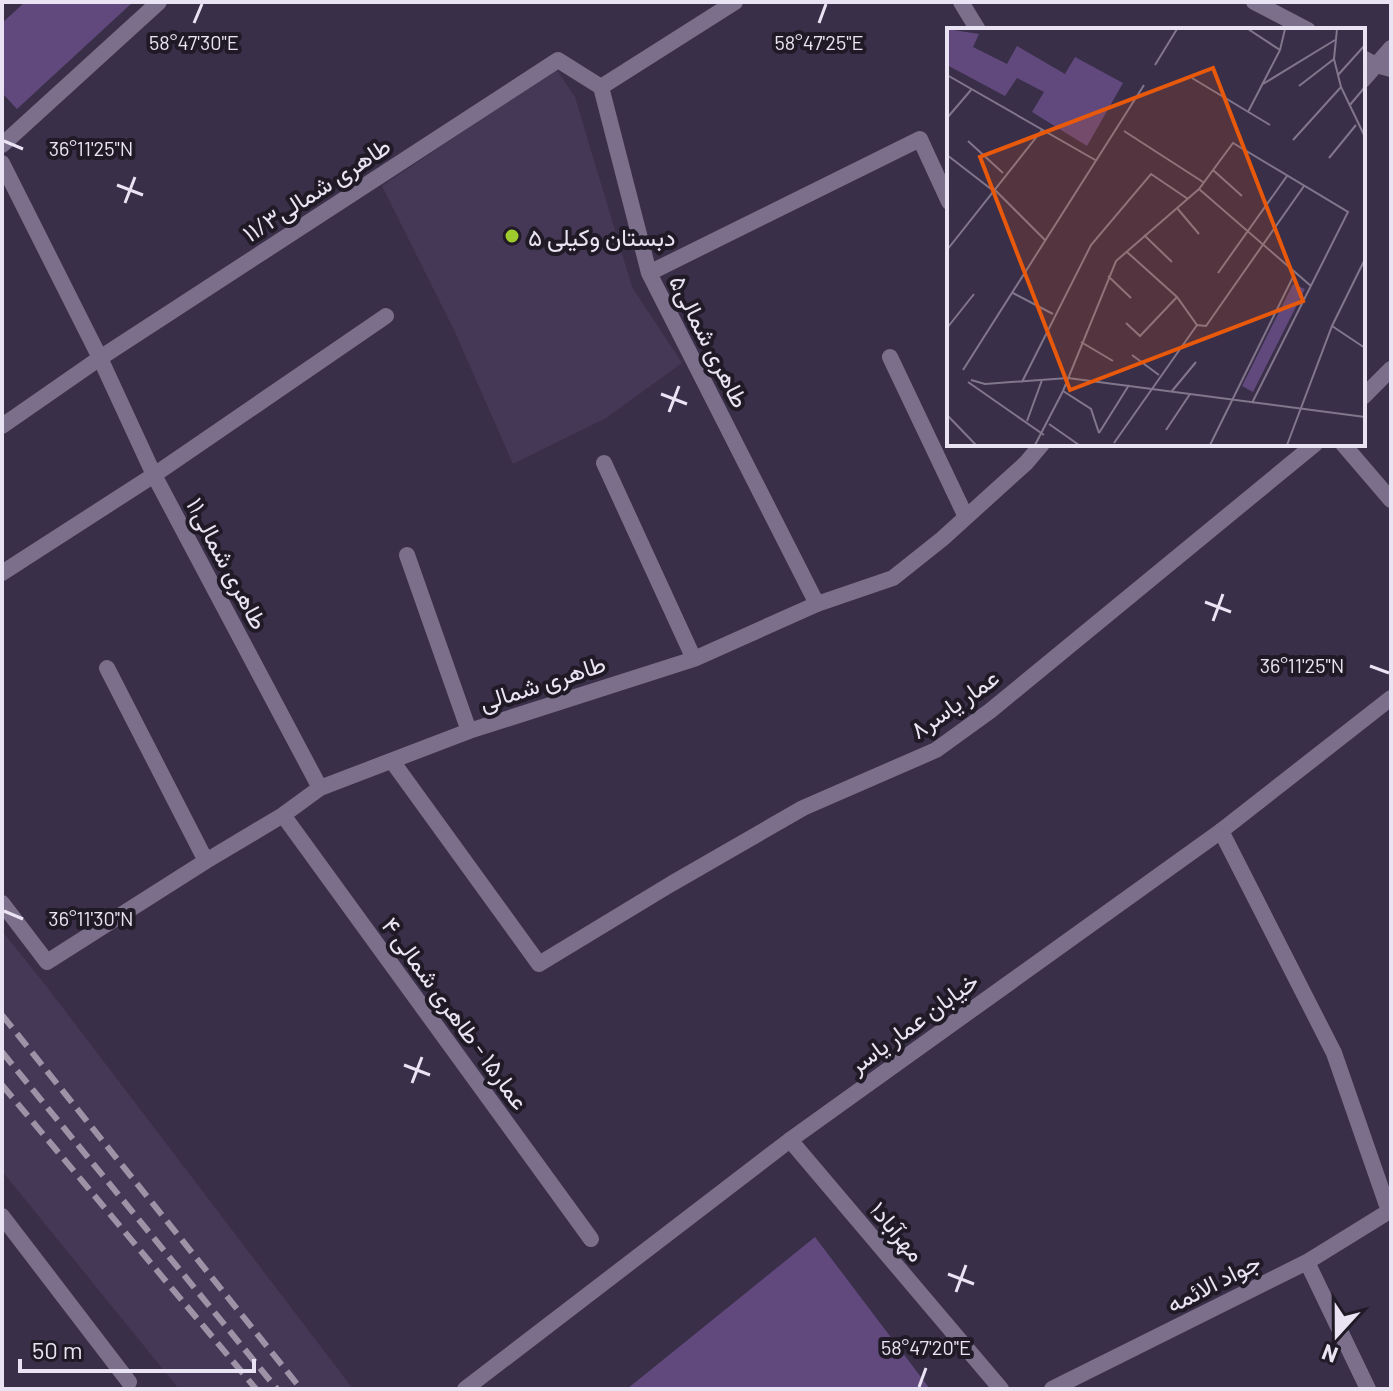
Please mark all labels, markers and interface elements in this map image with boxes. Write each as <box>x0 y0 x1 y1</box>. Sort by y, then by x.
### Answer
inset map <box>947 28 1365 446</box>
text: 58°47'30"E <box>149 30 239 54</box>
text: 58°47'25"E <box>774 30 864 54</box>
street label: طاهری شمالی۱۱/۳ <box>237 130 396 249</box>
text: 36°11'25"N <box>49 136 133 160</box>
place label: دبستان وکیلی ۵ <box>528 222 676 253</box>
marker: دبستان وکیلی ۵ <box>503 227 521 245</box>
street label: طاهری شمالی۵ <box>662 270 756 413</box>
street label: طاهری شمالی۱۱ <box>179 492 275 635</box>
street label: طاهری شمالی <box>475 648 609 718</box>
text: 36°11'25"N <box>1260 653 1344 677</box>
street label: عمار یاسر۸ <box>904 662 1005 746</box>
text: 36°11'30"N <box>48 906 134 930</box>
street label: عمار۱۵ - طاهری شمالی ۴ <box>375 911 535 1116</box>
street label: خیابان عمار یاسر <box>842 965 985 1081</box>
street label: مهرآباد۱ <box>863 1195 932 1268</box>
street label: جواد الائمه <box>1161 1246 1266 1320</box>
north arrow <box>1297 1295 1377 1375</box>
scale bar <box>20 1323 254 1373</box>
text: 50 m <box>32 1335 83 1364</box>
text: 58°47'20"E <box>881 1335 971 1359</box>
text: N <box>1318 1340 1341 1369</box>

